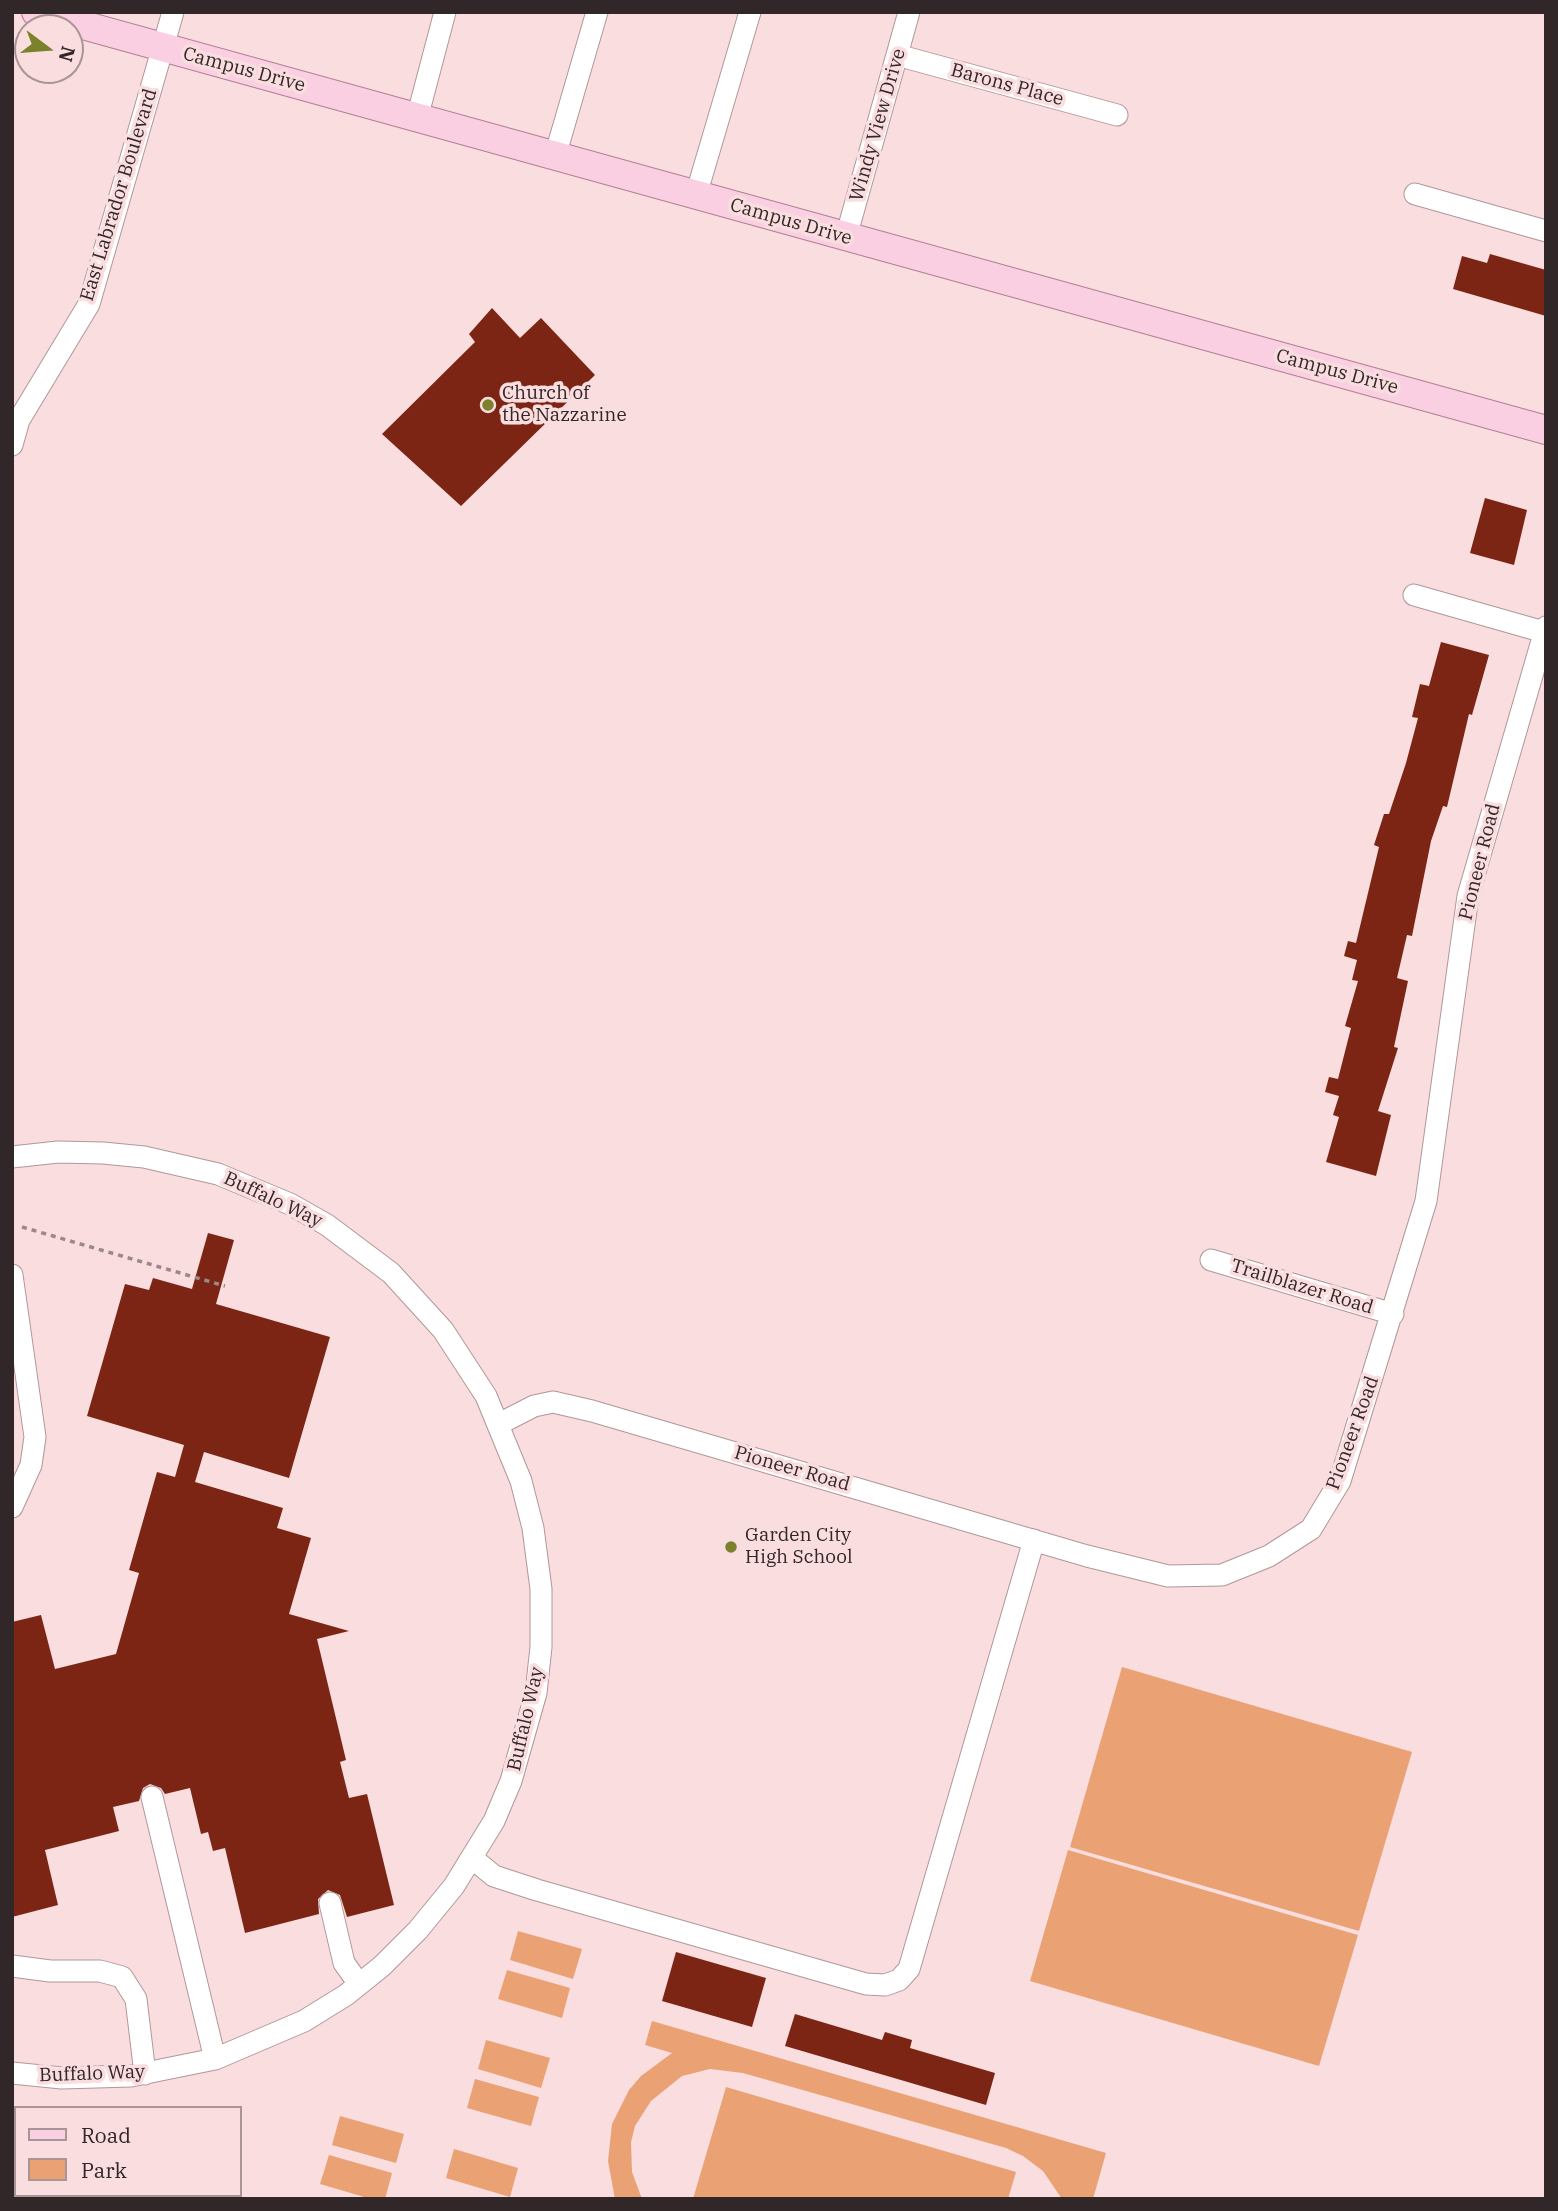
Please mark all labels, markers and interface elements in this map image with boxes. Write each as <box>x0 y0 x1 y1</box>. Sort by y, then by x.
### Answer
north arrow <box>14 14 84 84</box>
street label: Campus Drive <box>180 43 308 97</box>
text: N <box>54 44 81 65</box>
street label: Windy View Drive <box>845 46 911 204</box>
street label: Barons Place <box>948 59 1066 111</box>
street label: East Labrador Boulevard <box>76 86 162 304</box>
street label: Campus Drive <box>727 194 855 250</box>
street label: Campus Drive <box>1273 345 1401 399</box>
place label: Church of the Nazzarine <box>502 383 627 427</box>
marker: Church of the Nazzarine <box>480 397 496 413</box>
street label: Pioneer Road <box>1455 801 1505 923</box>
street label: Buffalo Way <box>220 1167 326 1233</box>
street label: Trailblazer Road <box>1228 1254 1376 1320</box>
street label: Pioneer Road <box>1322 1373 1384 1493</box>
street label: Pioneer Road <box>732 1442 852 1496</box>
place label: Garden City High School <box>745 1525 853 1569</box>
marker: Garden City High School <box>723 1539 739 1555</box>
street label: Buffalo Way <box>503 1665 549 1773</box>
street label: Buffalo Way <box>39 2061 145 2087</box>
legend <box>14 2106 242 2197</box>
text: Road <box>81 2121 131 2149</box>
text: Park <box>81 2156 127 2184</box>

